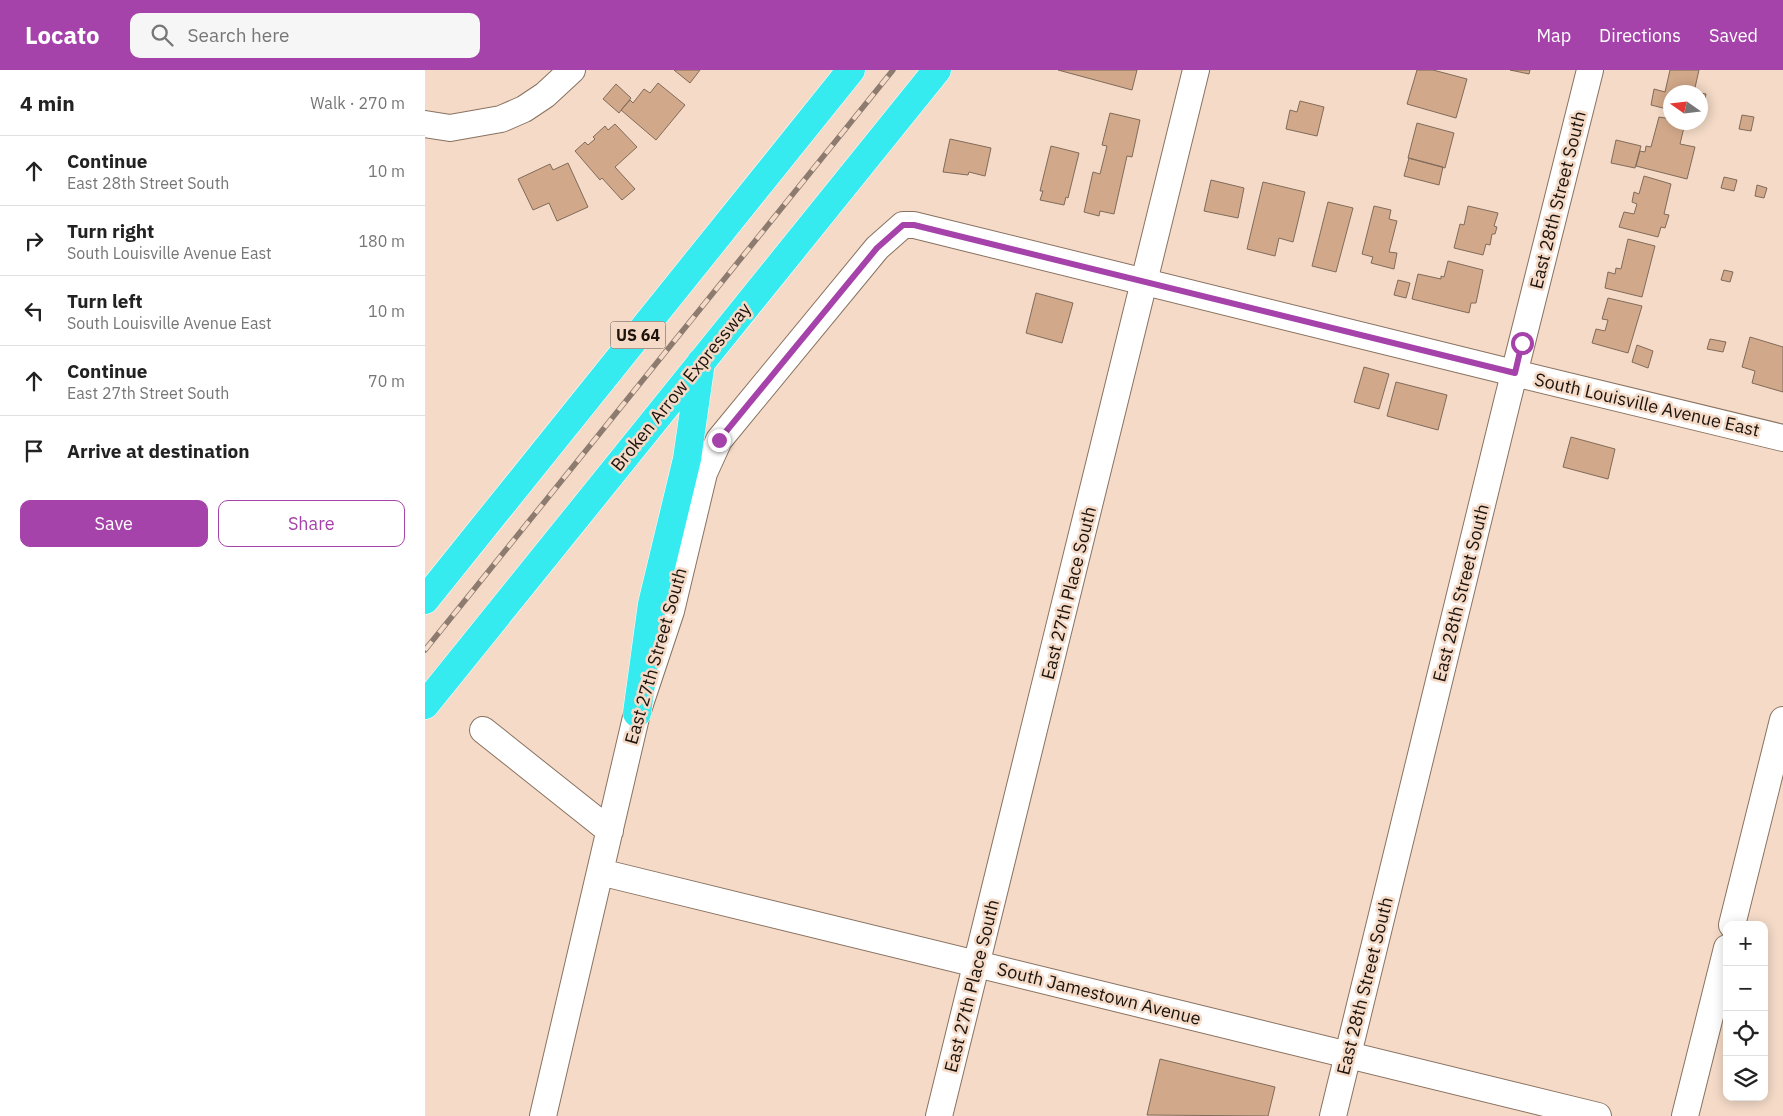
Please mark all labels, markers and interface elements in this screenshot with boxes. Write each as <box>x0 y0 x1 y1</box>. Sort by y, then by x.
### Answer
search box <box>130 13 480 58</box>
text: Locato <box>25 19 100 51</box>
icon: search <box>148 21 176 49</box>
text: Search here <box>188 23 289 47</box>
text: Map <box>1536 24 1571 47</box>
text: Directions <box>1599 24 1681 47</box>
text: Saved <box>1709 24 1758 47</box>
north arrow <box>1663 85 1708 130</box>
text: 4 min <box>20 89 75 117</box>
text: Walk · 270 m <box>310 93 405 113</box>
street label: East 28th Street South <box>1524 108 1591 291</box>
text: Continue <box>67 149 147 173</box>
icon: ahead <box>20 157 48 185</box>
text: 10 m <box>368 161 405 181</box>
text: East 28th Street South <box>67 173 229 193</box>
text: Turn right <box>67 219 154 243</box>
icon: right <box>20 227 48 255</box>
text: 180 m <box>358 231 405 251</box>
text: South Louisville Avenue East <box>67 243 272 263</box>
text: Turn left <box>67 289 143 313</box>
icon: left <box>20 297 48 325</box>
street label: Broken Arrow Expressway <box>605 298 756 476</box>
text: 10 m <box>368 301 405 321</box>
text: South Louisville Avenue East <box>67 313 272 333</box>
road number: US 64 <box>611 322 665 348</box>
route start <box>1511 332 1534 355</box>
text: Continue <box>67 359 147 383</box>
icon: ahead <box>20 367 48 395</box>
street label: South Louisville Avenue East <box>1532 367 1762 442</box>
text: 70 m <box>368 371 405 391</box>
text: East 27th Street South <box>67 383 229 403</box>
route end <box>708 429 731 452</box>
icon: arrive <box>20 437 48 465</box>
text: Arrive at destination <box>67 439 250 463</box>
button: Save <box>20 500 208 547</box>
button: Share <box>218 500 405 547</box>
street label: East 28th Street South <box>1427 501 1494 684</box>
street label: East 27th Place South <box>1036 504 1101 682</box>
street label: East 27th Street South <box>619 565 692 747</box>
street label: East 28th Street South <box>1331 894 1398 1077</box>
street label: East 27th Place South <box>939 897 1004 1075</box>
map controls <box>1723 921 1768 1101</box>
button: + <box>1723 921 1768 966</box>
street label: South Jamestown Avenue <box>995 957 1204 1030</box>
button: − <box>1723 966 1768 1011</box>
button: locate <box>1723 1011 1768 1056</box>
button: layers <box>1723 1056 1768 1101</box>

